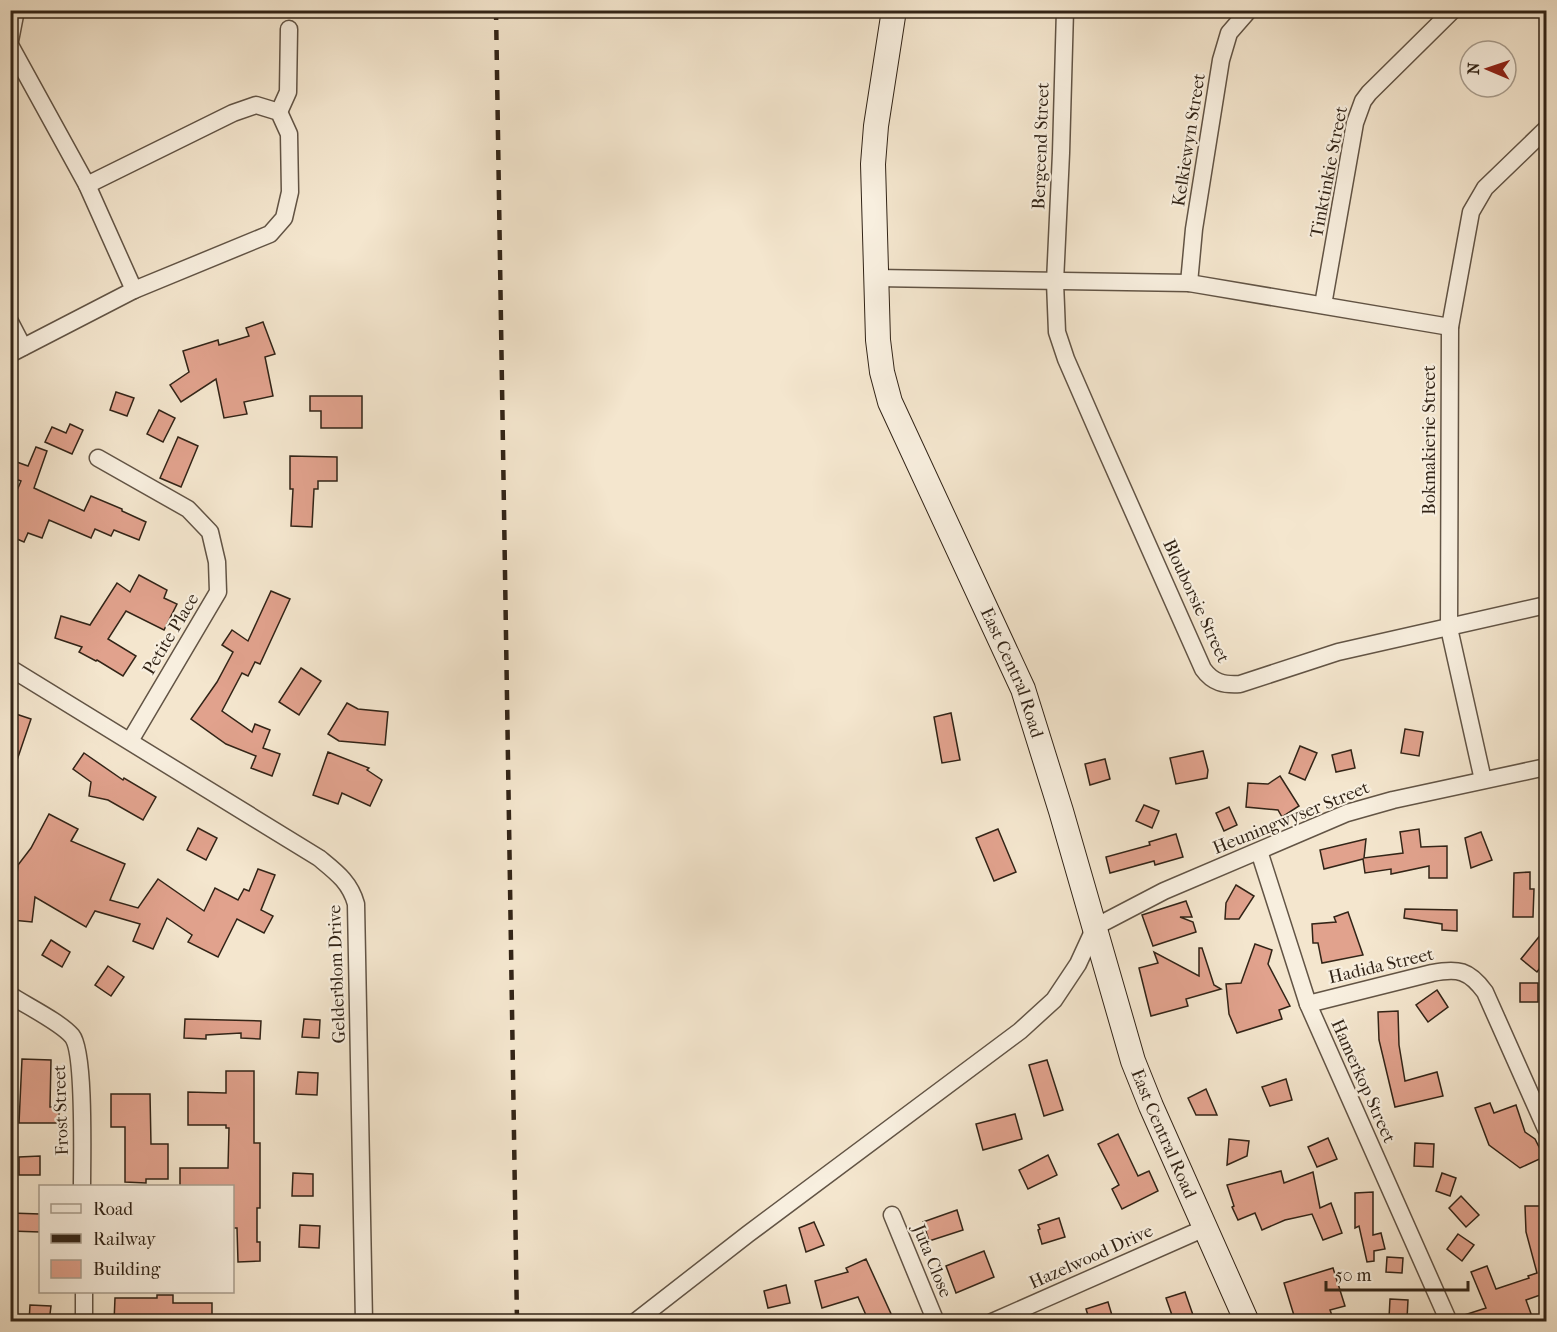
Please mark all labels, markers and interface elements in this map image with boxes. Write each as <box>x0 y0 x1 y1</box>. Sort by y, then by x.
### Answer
north arrow <box>1458 39 1518 99</box>
text: N <box>1464 61 1483 75</box>
street label: Kelkiewyn Street <box>1168 71 1210 208</box>
street label: Bergeend Street <box>1028 82 1054 210</box>
street label: Tinktinkie Street <box>1306 104 1352 240</box>
street label: Bokmakierie Street <box>1419 365 1440 515</box>
street label: Blouborsie Street <box>1158 536 1234 667</box>
street label: Petite Place <box>139 589 204 678</box>
street label: East Central Road <box>976 604 1048 740</box>
street label: Heuningwyser Street <box>1210 777 1373 859</box>
street label: Gelderblom Drive <box>324 904 350 1044</box>
street label: Hadida Street <box>1326 944 1436 988</box>
street label: Hamerkop Street <box>1326 1016 1400 1147</box>
street label: Frost Street <box>49 1064 73 1156</box>
street label: East Central Road <box>1127 1066 1201 1202</box>
legend <box>39 1185 234 1293</box>
text: Road <box>93 1199 133 1220</box>
street label: Juta Close <box>907 1220 956 1301</box>
street label: Hazelwood Drive <box>1026 1220 1156 1294</box>
text: Railway <box>93 1229 157 1250</box>
scale bar <box>1326 1254 1468 1292</box>
text: Building <box>93 1259 161 1280</box>
text: 50 m <box>1335 1265 1372 1286</box>

